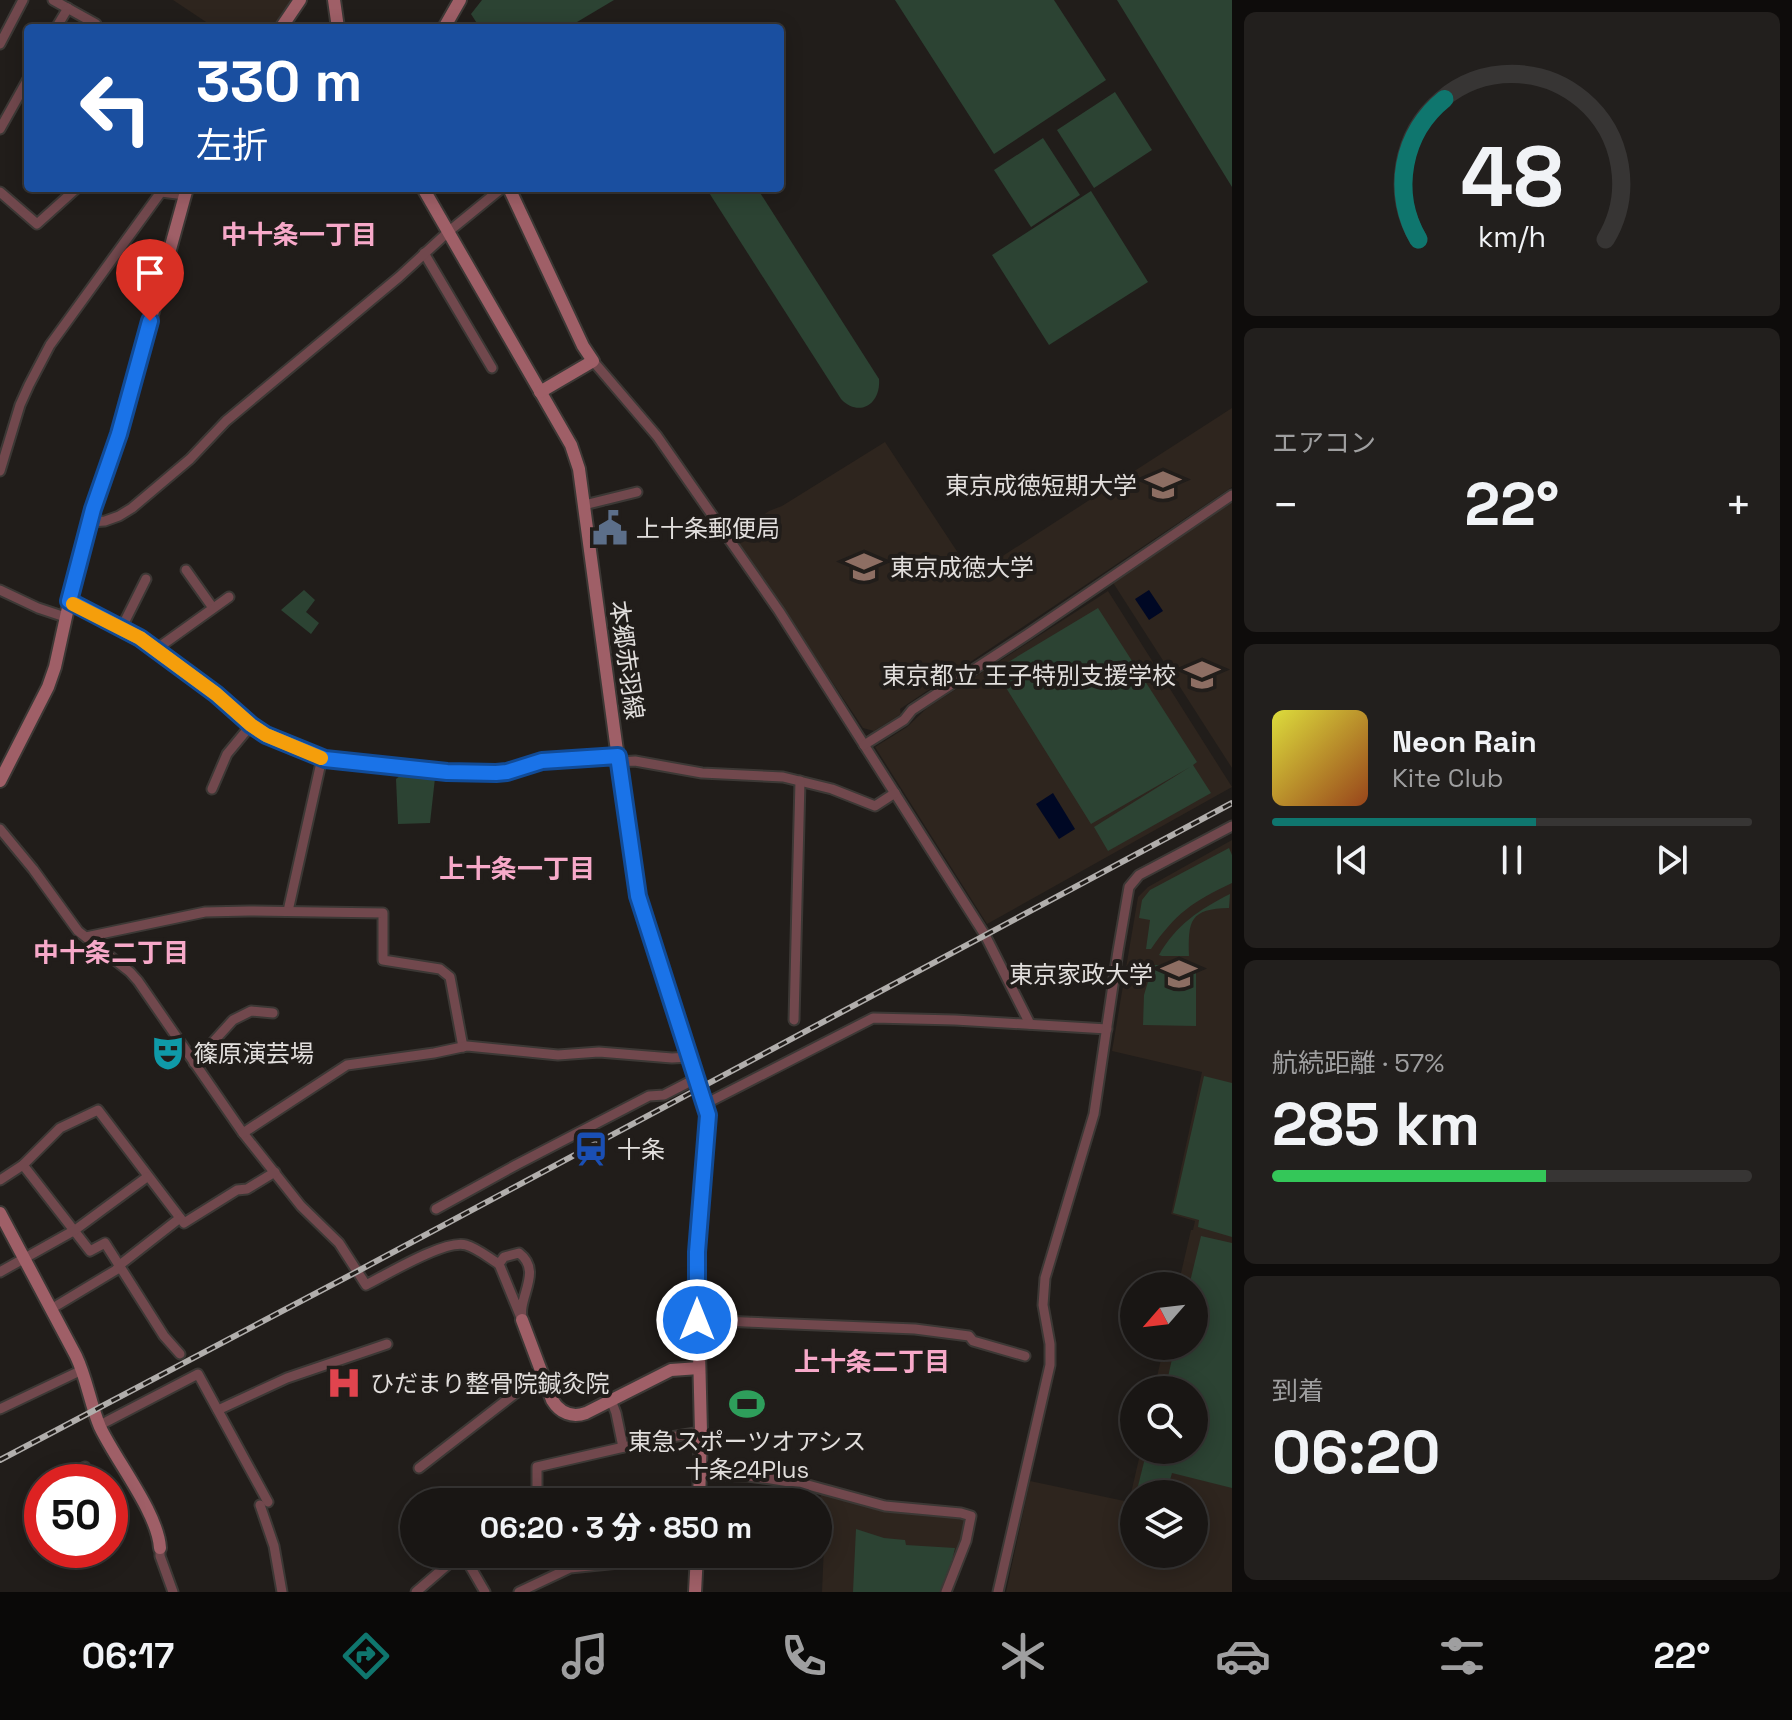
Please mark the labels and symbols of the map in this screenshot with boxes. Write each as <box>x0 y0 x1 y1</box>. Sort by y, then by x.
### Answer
district label: 中十条一丁目 <box>221 218 377 252</box>
pin <box>116 239 184 321</box>
school or university icon: 東京成徳短期大学 <box>1144 466 1182 504</box>
place label: 東京成徳短期大学 <box>945 470 1137 501</box>
public building icon: 上十条郵便局 <box>591 509 629 547</box>
place label: 上十条郵便局 <box>636 513 780 544</box>
school or university icon: 東京成徳大学 <box>845 548 883 586</box>
place label: 東京成徳大学 <box>890 552 1034 583</box>
street label: 本郷赤羽線 <box>603 598 651 722</box>
school or university icon: 東京都立 王子特別支援学校 <box>1183 656 1221 694</box>
place label: 東京都立 王子特別支援学校 <box>882 660 1176 691</box>
district label: 上十条一丁目 <box>439 852 595 886</box>
district label: 中十条二丁目 <box>33 936 189 970</box>
school or university icon: 東京家政大学 <box>1160 955 1198 993</box>
place label: 東京家政大学 <box>1009 959 1153 990</box>
theatre icon: 篠原演芸場 <box>149 1034 187 1072</box>
place label: 篠原演芸場 <box>194 1038 314 1069</box>
station icon: 十条 <box>572 1130 610 1168</box>
place label: 十条 <box>617 1134 665 1165</box>
north arrow <box>1120 1272 1208 1360</box>
position arrow <box>655 1278 739 1362</box>
district label: 上十条二丁目 <box>794 1345 950 1379</box>
hospital icon: ひだまり整骨院鍼灸院 <box>325 1364 363 1402</box>
place label: ひだまり整骨院鍼灸院 <box>370 1368 610 1399</box>
sports icon: 東急スポーツオアシス 十条24Plus <box>728 1385 766 1423</box>
place label: 東急スポーツオアシス 十条24Plus <box>628 1426 866 1485</box>
speed limit sign: 50 <box>24 1464 128 1568</box>

